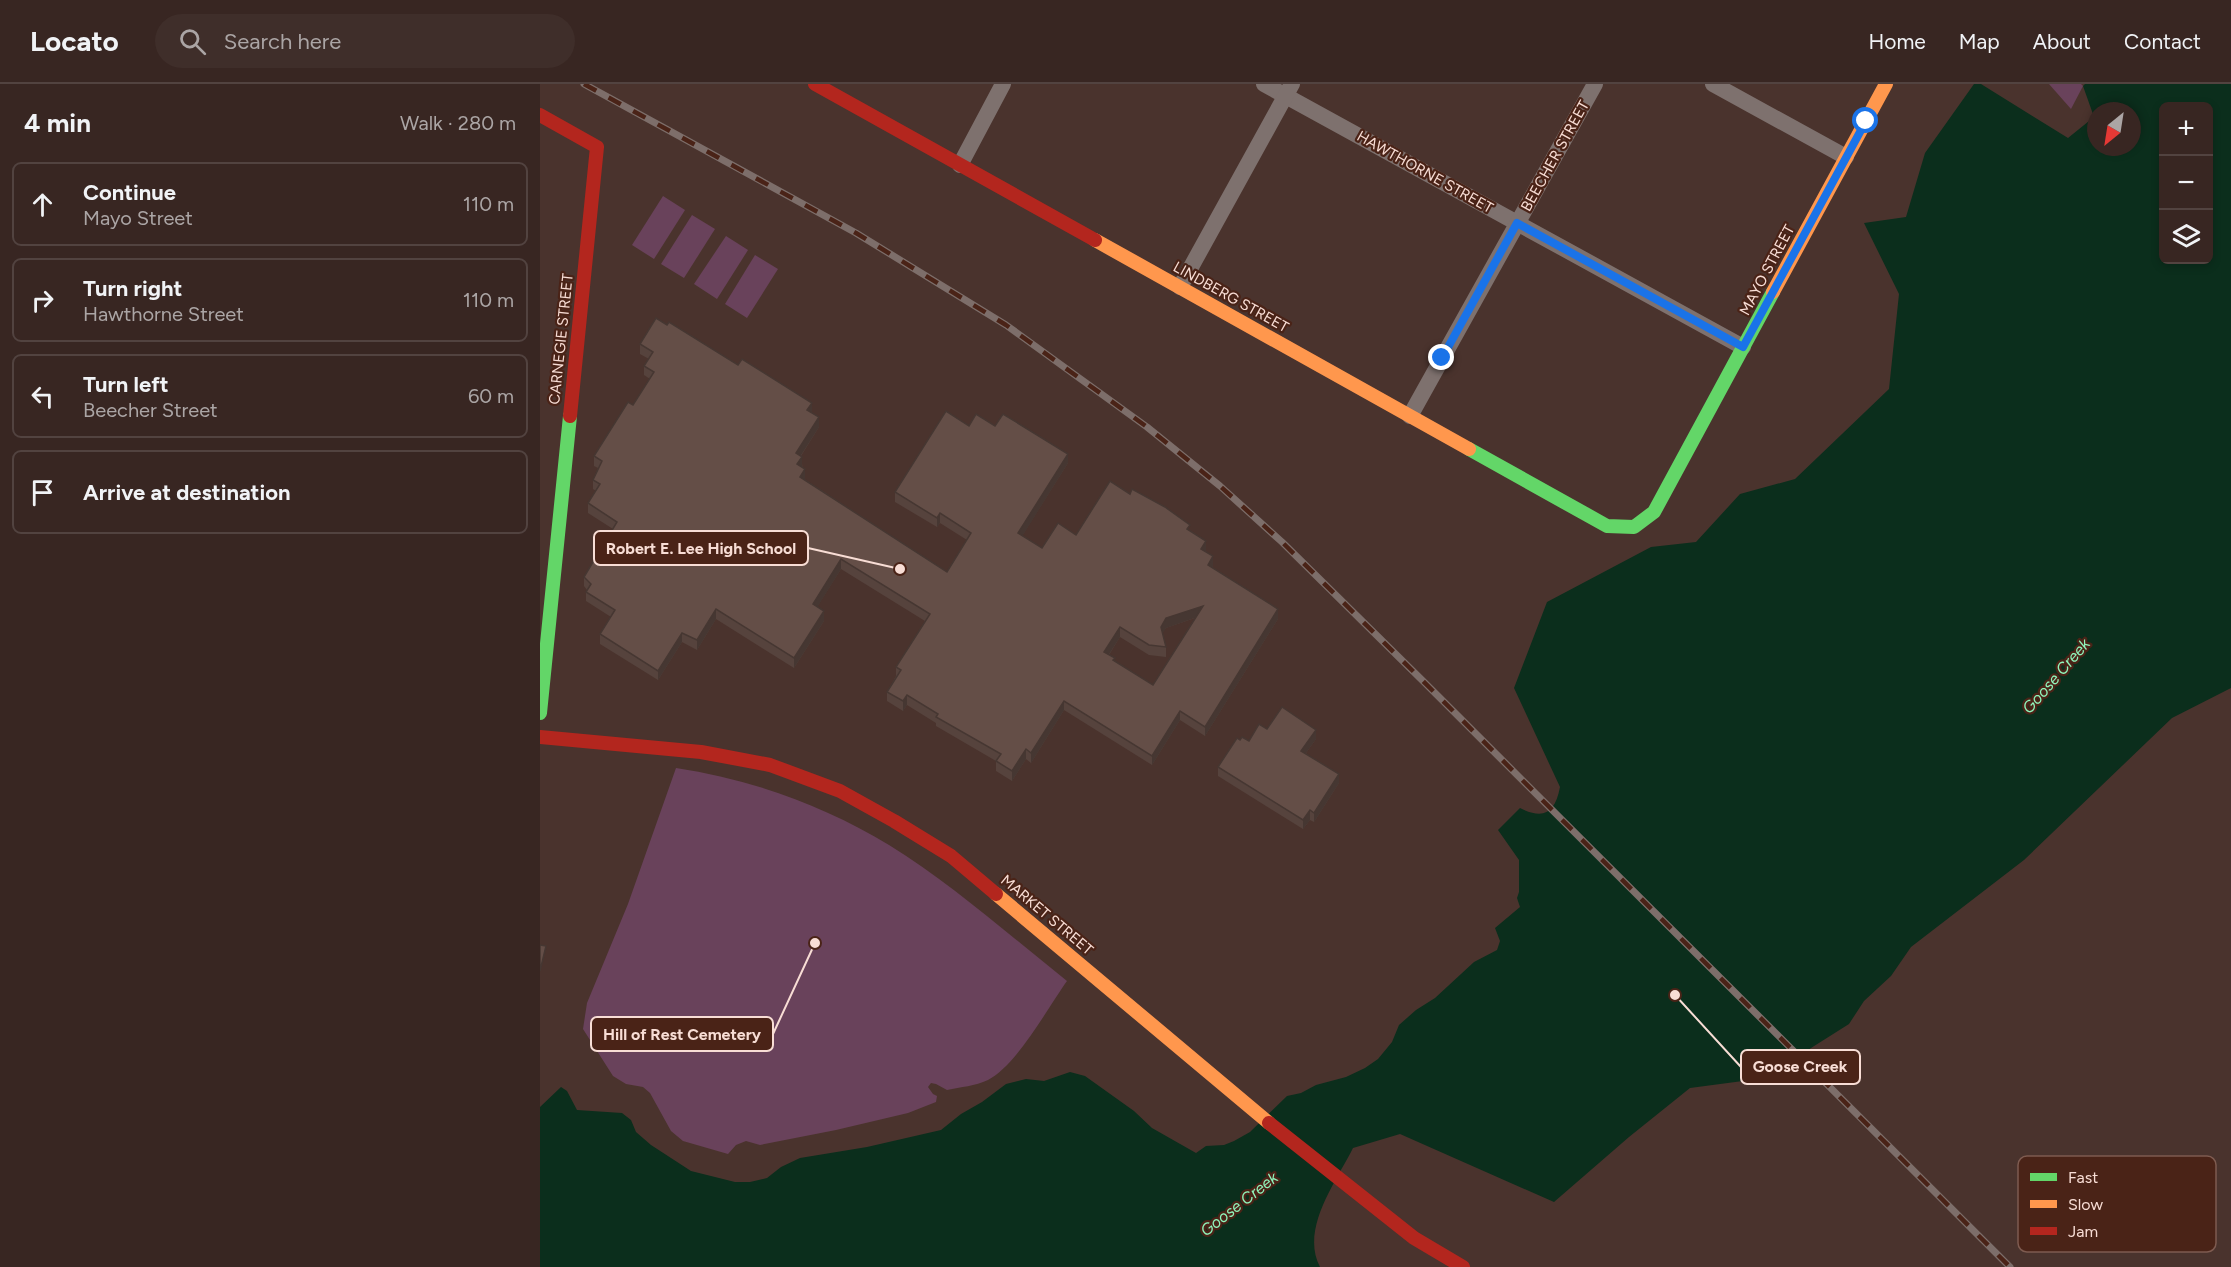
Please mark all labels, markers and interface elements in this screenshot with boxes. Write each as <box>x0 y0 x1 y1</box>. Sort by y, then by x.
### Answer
search box <box>155 14 575 68</box>
text: Locato <box>30 24 119 58</box>
icon: search <box>176 25 209 58</box>
text: Search here <box>224 28 341 55</box>
text: Home <box>1869 29 1926 54</box>
text: Map <box>1959 29 2000 54</box>
text: About <box>2033 29 2091 54</box>
text: Contact <box>2124 29 2201 54</box>
street label: BEECHER STREET <box>1517 97 1593 215</box>
north arrow <box>2087 102 2141 156</box>
map controls <box>2159 102 2213 264</box>
button: + <box>2159 102 2213 156</box>
text: 4 min <box>24 107 91 139</box>
route start <box>1852 107 1878 133</box>
text: Walk · 280 m <box>400 111 516 135</box>
street label: HAWTHORNE STREET <box>1354 127 1497 217</box>
button: − <box>2159 156 2213 210</box>
text: Continue <box>83 179 176 206</box>
icon: ahead <box>26 188 59 221</box>
text: 110 m <box>463 192 514 216</box>
text: Mayo Street <box>83 206 193 230</box>
button: layers <box>2159 210 2213 264</box>
street label: MAYO STREET <box>1736 221 1799 318</box>
street label: LINDBERG STREET <box>1170 258 1293 337</box>
street label: CARNEGIE STREET <box>545 272 577 405</box>
text: Turn right <box>83 275 182 302</box>
icon: right <box>26 284 59 317</box>
text: 110 m <box>463 288 514 312</box>
text: Hawthorne Street <box>83 302 244 326</box>
route end <box>1428 344 1454 370</box>
text: Turn left <box>83 371 169 398</box>
icon: left <box>26 380 59 413</box>
text: 60 m <box>468 384 514 408</box>
text: Beecher Street <box>83 398 218 422</box>
icon: arrive <box>26 476 59 509</box>
text: Arrive at destination <box>83 479 291 506</box>
callout: Robert E. Lee High School <box>594 531 808 565</box>
text: Robert E. Lee High School <box>606 539 796 558</box>
water label: Goose Creek <box>2018 634 2095 717</box>
street label: MARKET STREET <box>997 871 1097 959</box>
callout: Hill of Rest Cemetery <box>591 1017 773 1051</box>
text: Hill of Rest Cemetery <box>603 1025 762 1044</box>
callout: Goose Creek <box>1741 1050 1860 1084</box>
text: Goose Creek <box>1753 1057 1848 1076</box>
legend <box>2018 1156 2216 1252</box>
water label: Goose Creek <box>1196 1167 1283 1240</box>
text: Fast <box>2068 1168 2098 1187</box>
text: Slow <box>2068 1195 2103 1214</box>
text: Jam <box>2068 1222 2098 1241</box>

